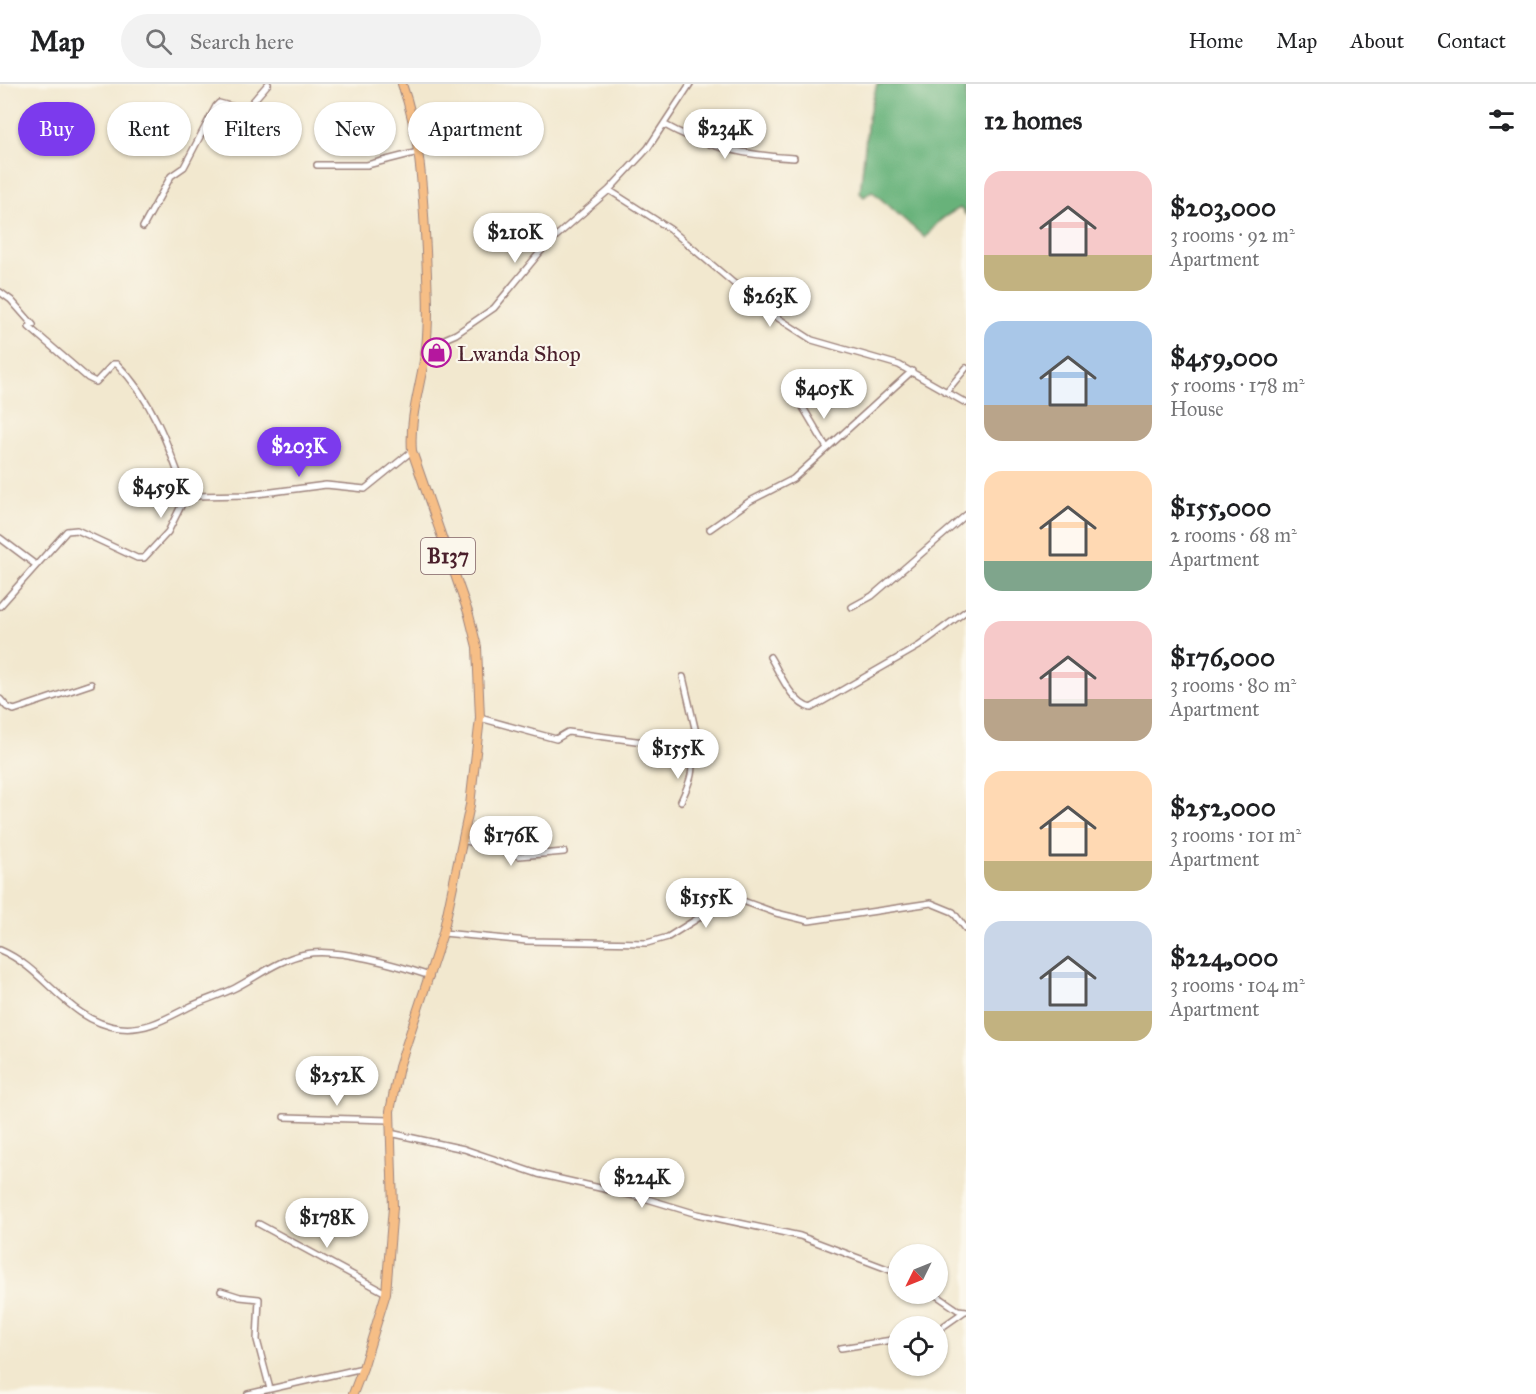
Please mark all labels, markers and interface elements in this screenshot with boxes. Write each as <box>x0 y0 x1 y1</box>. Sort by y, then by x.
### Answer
search box <box>121 14 541 68</box>
text: Map <box>30 24 85 59</box>
icon: search <box>142 25 175 58</box>
text: Search here <box>190 28 294 55</box>
text: Home <box>1188 28 1243 54</box>
text: Map <box>1276 28 1317 54</box>
text: About <box>1350 28 1404 54</box>
text: Contact <box>1437 28 1506 54</box>
chip: Buy <box>18 102 95 156</box>
chip: Rent <box>107 102 191 156</box>
chip: Filters <box>203 102 302 156</box>
chip: New <box>314 102 396 156</box>
chip: Apartment <box>408 102 544 156</box>
text: 12 homes <box>984 104 1082 136</box>
icon: filters <box>1485 104 1518 137</box>
pin: $234K <box>683 109 767 160</box>
text: $234K <box>697 116 753 140</box>
text: $203,000 <box>1170 191 1276 223</box>
icon: home <box>1032 195 1104 267</box>
pin: $210K <box>473 213 557 264</box>
text: $210K <box>487 220 543 244</box>
text: 3 rooms · 92 m² <box>1170 223 1295 247</box>
text: Apartment <box>1170 247 1259 271</box>
pin: $263K <box>728 277 812 328</box>
text: $263K <box>743 284 797 308</box>
shop icon: Lwanda Shop <box>420 337 452 369</box>
place label: Lwanda Shop <box>457 340 581 367</box>
text: $459,000 <box>1170 341 1278 373</box>
icon: home <box>1032 345 1104 417</box>
pin: $405K <box>782 369 866 420</box>
text: 5 rooms · 178 m² <box>1170 373 1305 397</box>
text: $405K <box>795 376 853 400</box>
text: House <box>1170 397 1224 421</box>
pin: $203K <box>257 427 341 478</box>
text: $203K <box>271 434 327 458</box>
pin: $459K <box>119 468 203 519</box>
text: $459K <box>132 475 190 499</box>
text: $155,000 <box>1170 491 1271 523</box>
icon: home <box>1032 495 1104 567</box>
text: 2 rooms · 68 m² <box>1170 523 1297 547</box>
road number: B137 <box>421 538 475 574</box>
text: Apartment <box>1170 547 1259 571</box>
text: $176,000 <box>1170 641 1275 673</box>
icon: home <box>1032 645 1104 717</box>
text: 3 rooms · 80 m² <box>1170 673 1296 697</box>
text: Apartment <box>1170 697 1259 721</box>
pin: $155K <box>636 729 720 780</box>
text: $155K <box>652 736 704 760</box>
text: $252,000 <box>1170 791 1276 823</box>
icon: home <box>1032 795 1104 867</box>
pin: $176K <box>469 816 553 867</box>
text: $176K <box>484 823 538 847</box>
text: 3 rooms · 101 m² <box>1170 823 1301 847</box>
text: Apartment <box>1170 847 1259 871</box>
pin: $155K <box>664 878 748 929</box>
text: $155K <box>680 885 732 909</box>
text: $224,000 <box>1170 941 1278 973</box>
icon: home <box>1032 945 1104 1017</box>
text: 3 rooms · 104 m² <box>1170 973 1305 997</box>
text: Apartment <box>1170 997 1259 1021</box>
pin: $252K <box>295 1056 379 1107</box>
text: $252K <box>309 1063 365 1087</box>
pin: $224K <box>600 1158 684 1209</box>
text: $224K <box>614 1165 671 1189</box>
pin: $178K <box>285 1198 369 1249</box>
text: $178K <box>299 1205 355 1229</box>
north arrow <box>888 1244 948 1304</box>
map controls <box>888 1244 948 1376</box>
button: locate <box>888 1316 948 1376</box>

